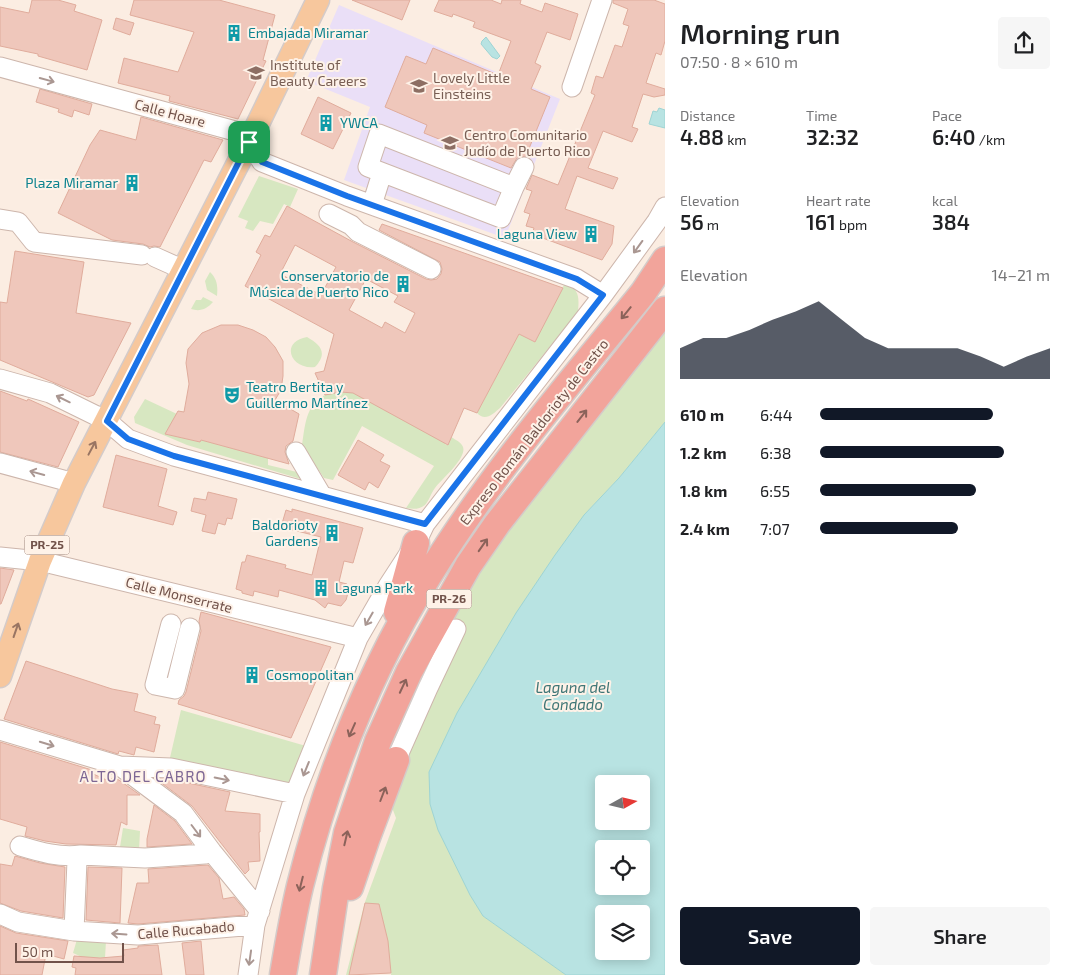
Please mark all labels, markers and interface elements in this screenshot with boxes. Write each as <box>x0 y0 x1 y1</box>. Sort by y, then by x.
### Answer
text: Morning run <box>680 16 840 50</box>
button: share <box>998 17 1050 69</box>
building icon: Embajada Miramar <box>224 23 244 43</box>
place label: Embajada Miramar <box>248 24 369 41</box>
text: 07:50 · 8 × 610 m <box>680 52 798 71</box>
place label: Institute of Beauty Careers <box>270 56 366 89</box>
school or university icon: Institute of Beauty Careers <box>246 63 266 83</box>
place label: Lovely Little Einsteins <box>433 69 510 102</box>
one-way arrow <box>39 76 55 85</box>
school or university icon: Lovely Little Einsteins <box>409 76 429 96</box>
street label: Calle Hoare <box>133 95 207 130</box>
text: Distance <box>680 107 735 124</box>
text: Time <box>806 107 837 124</box>
text: Pace <box>932 107 962 124</box>
building icon: YWCA <box>316 113 336 133</box>
place label: YWCA <box>340 114 378 131</box>
pin <box>228 121 270 163</box>
text: 4.88 <box>680 124 724 149</box>
text: 32:32 <box>806 124 859 149</box>
text: 6:40 <box>932 124 976 149</box>
place label: Centro Comunitario Judío de Puerto Rico <box>464 126 591 159</box>
icon: arrive <box>235 128 263 156</box>
text: km <box>724 131 747 148</box>
text: /km <box>976 131 1005 148</box>
school or university icon: Centro Comunitario Judío de Puerto Rico <box>440 133 460 153</box>
building icon: Plaza Miramar <box>122 173 142 193</box>
place label: Plaza Miramar <box>25 174 118 191</box>
text: Elevation <box>680 192 739 209</box>
text: Heart rate <box>806 192 871 209</box>
text: kcal <box>932 192 958 209</box>
text: 56 <box>680 209 704 234</box>
text: 161 <box>806 209 836 234</box>
text: 384 <box>932 209 970 234</box>
text: m <box>704 216 719 233</box>
text: bpm <box>836 216 867 233</box>
building icon: Laguna View <box>581 224 601 244</box>
place label: Laguna View <box>497 225 577 242</box>
one-way arrow <box>633 240 643 254</box>
text: Elevation <box>680 265 748 284</box>
text: 14–21 m <box>991 265 1050 284</box>
place label: Conservatorio de Música de Puerto Rico <box>249 267 389 300</box>
building icon: Conservatorio de Música de Puerto Rico <box>393 274 413 294</box>
one-way arrow <box>621 306 632 319</box>
street label: Expreso Román Baldorioty de Castro <box>456 335 612 528</box>
place label: Teatro Bertita y Guillermo Martínez <box>246 378 368 411</box>
theatre icon: Teatro Bertita y Guillermo Martínez <box>222 385 242 405</box>
one-way arrow <box>56 394 71 404</box>
text: 610 m <box>680 405 724 424</box>
text: 6:44 <box>760 405 793 424</box>
one-way arrow <box>576 410 587 423</box>
one-way arrow <box>87 440 97 455</box>
text: 1.2 km <box>680 443 727 462</box>
text: 6:38 <box>760 443 792 462</box>
one-way arrow <box>29 467 45 477</box>
text: 1.8 km <box>680 481 727 500</box>
text: 6:55 <box>760 481 790 500</box>
place label: Baldorioty Gardens <box>252 516 319 549</box>
text: 2.4 km <box>680 519 730 538</box>
text: 7:07 <box>760 519 790 538</box>
building icon: Baldorioty Gardens <box>322 523 342 543</box>
road number: PR-25 <box>24 536 70 554</box>
one-way arrow <box>478 538 488 552</box>
street label: Calle Monserrate <box>124 573 234 616</box>
building icon: Laguna Park <box>311 578 331 598</box>
place label: Laguna Park <box>335 579 413 596</box>
road number: PR-26 <box>426 590 472 608</box>
one-way arrow <box>364 612 374 627</box>
one-way arrow <box>12 622 21 638</box>
building icon: Cosmopolitan <box>242 665 262 685</box>
place label: Cosmopolitan <box>266 666 354 683</box>
water label: Laguna del Condado <box>536 678 610 713</box>
one-way arrow <box>399 679 408 694</box>
one-way arrow <box>346 722 356 737</box>
one-way arrow <box>38 739 54 749</box>
one-way arrow <box>300 761 310 776</box>
district label: ALTO DEL CABRO <box>80 767 206 785</box>
one-way arrow <box>214 774 230 784</box>
north arrow <box>595 775 650 830</box>
map controls <box>595 775 650 960</box>
one-way arrow <box>379 787 388 802</box>
one-way arrow <box>191 824 202 837</box>
one-way arrow <box>342 830 351 846</box>
button: locate <box>595 840 650 895</box>
one-way arrow <box>296 876 305 892</box>
button: layers <box>595 905 650 960</box>
button: Save <box>680 907 860 965</box>
button: Share <box>870 907 1050 965</box>
street label: Calle Rucabado <box>137 917 235 942</box>
one-way arrow <box>111 930 127 939</box>
scale bar <box>15 940 124 963</box>
text: 50 m <box>22 943 53 960</box>
one-way arrow <box>245 949 255 965</box>

